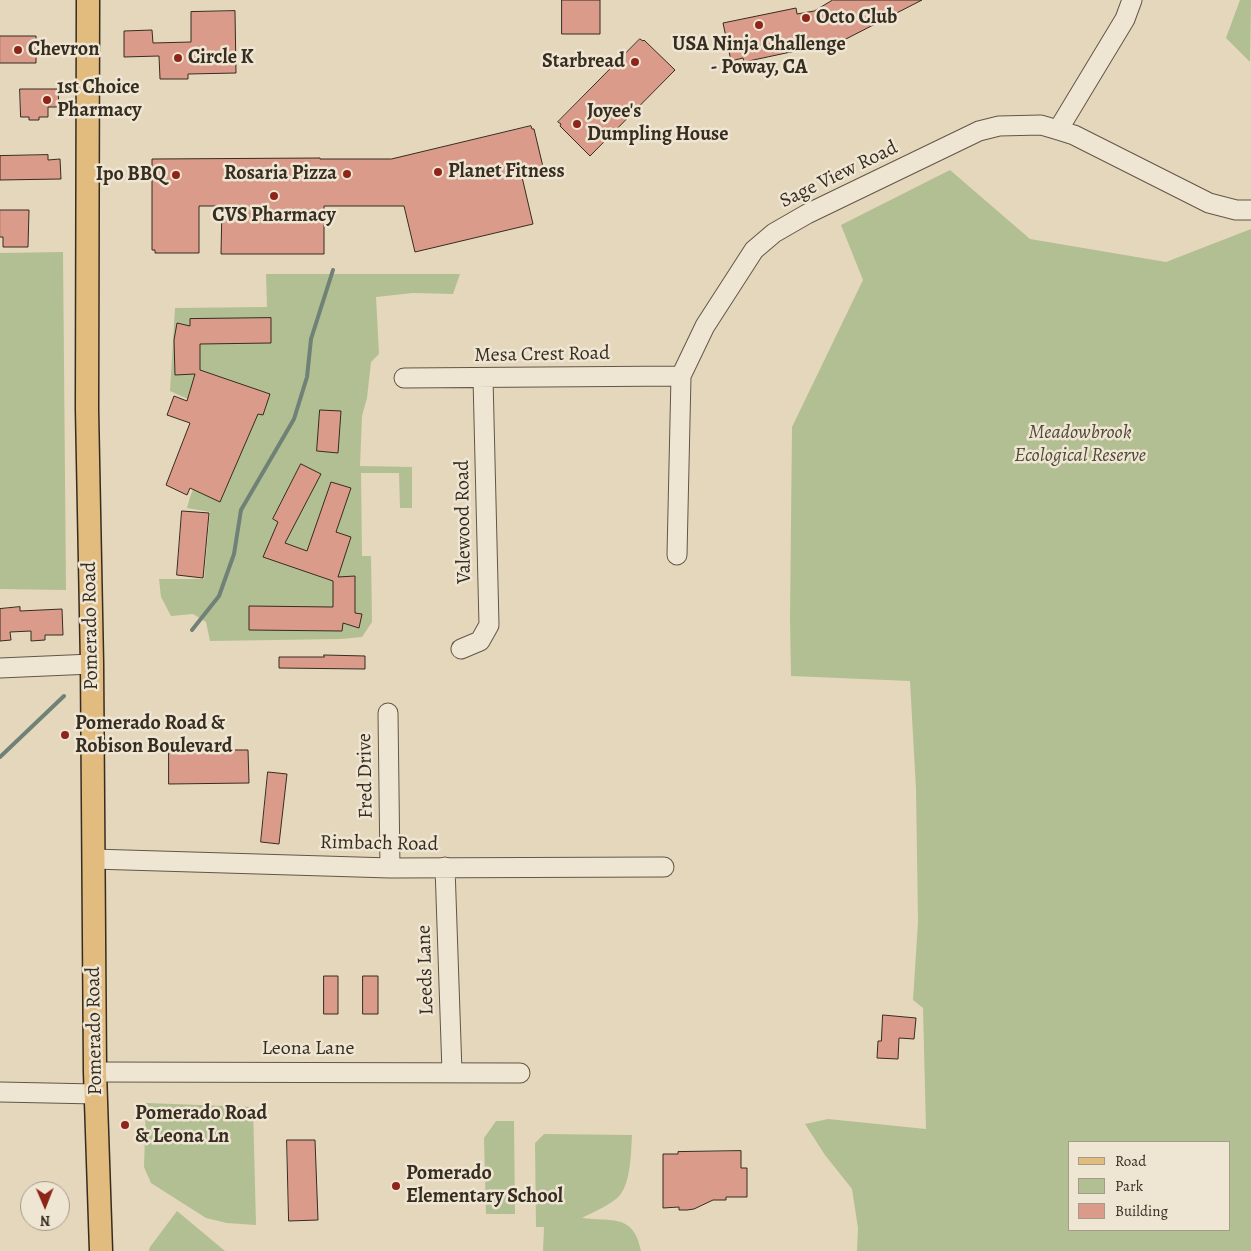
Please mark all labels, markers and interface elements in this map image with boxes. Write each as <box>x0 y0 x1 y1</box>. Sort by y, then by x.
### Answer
place label: Octo Club <box>816 6 897 30</box>
marker: Octo Club <box>800 12 812 24</box>
marker: USA Ninja Challenge - Poway, CA <box>753 19 765 31</box>
place label: USA Ninja Challenge - Poway, CA <box>672 33 846 80</box>
place label: Chevron <box>28 38 99 62</box>
marker: Chevron <box>12 44 24 56</box>
place label: Circle K <box>188 46 254 70</box>
place label: Starbread <box>542 50 625 74</box>
marker: Circle K <box>172 52 184 64</box>
marker: Starbread <box>629 56 641 68</box>
place label: 1st Choice Pharmacy <box>57 76 142 123</box>
marker: 1st Choice Pharmacy <box>41 94 53 106</box>
place label: Joyee's Dumpling House <box>587 100 728 147</box>
marker: Joyee's Dumpling House <box>571 118 583 130</box>
street label: Sage View Road <box>776 136 902 214</box>
place label: Planet Fitness <box>448 160 565 184</box>
place label: Rosaria Pizza <box>224 162 337 186</box>
place label: Ipo BBQ <box>96 163 166 187</box>
marker: Planet Fitness <box>432 166 444 178</box>
marker: Rosaria Pizza <box>341 168 353 180</box>
marker: Ipo BBQ <box>170 169 182 181</box>
marker: CVS Pharmacy <box>268 190 280 202</box>
place label: CVS Pharmacy <box>212 204 336 228</box>
street label: Mesa Crest Road <box>474 342 610 368</box>
park label: Meadowbrook Ecological Reserve <box>1014 421 1146 468</box>
street label: Valewood Road <box>451 460 477 584</box>
street label: Pomerado Road <box>78 561 104 691</box>
place label: Pomerado Road & Robison Boulevard <box>75 712 232 759</box>
marker: Pomerado Road & Robison Boulevard <box>59 729 71 741</box>
street label: Fred Drive <box>353 733 379 819</box>
street label: Rimbach Road <box>320 831 438 857</box>
street label: Leeds Lane <box>412 925 440 1015</box>
street label: Pomerado Road <box>82 966 108 1096</box>
street label: Leona Lane <box>262 1037 354 1061</box>
place label: Pomerado Road & Leona Ln <box>135 1102 267 1149</box>
marker: Pomerado Road & Leona Ln <box>119 1119 131 1131</box>
legend <box>1068 1141 1231 1231</box>
text: Road <box>1115 1151 1146 1171</box>
place label: Pomerado Elementary School <box>406 1162 563 1209</box>
text: Park <box>1115 1176 1143 1196</box>
marker: Pomerado Elementary School <box>390 1180 402 1192</box>
north arrow <box>20 1181 70 1231</box>
text: Building <box>1115 1201 1168 1221</box>
text: N <box>40 1211 51 1230</box>

